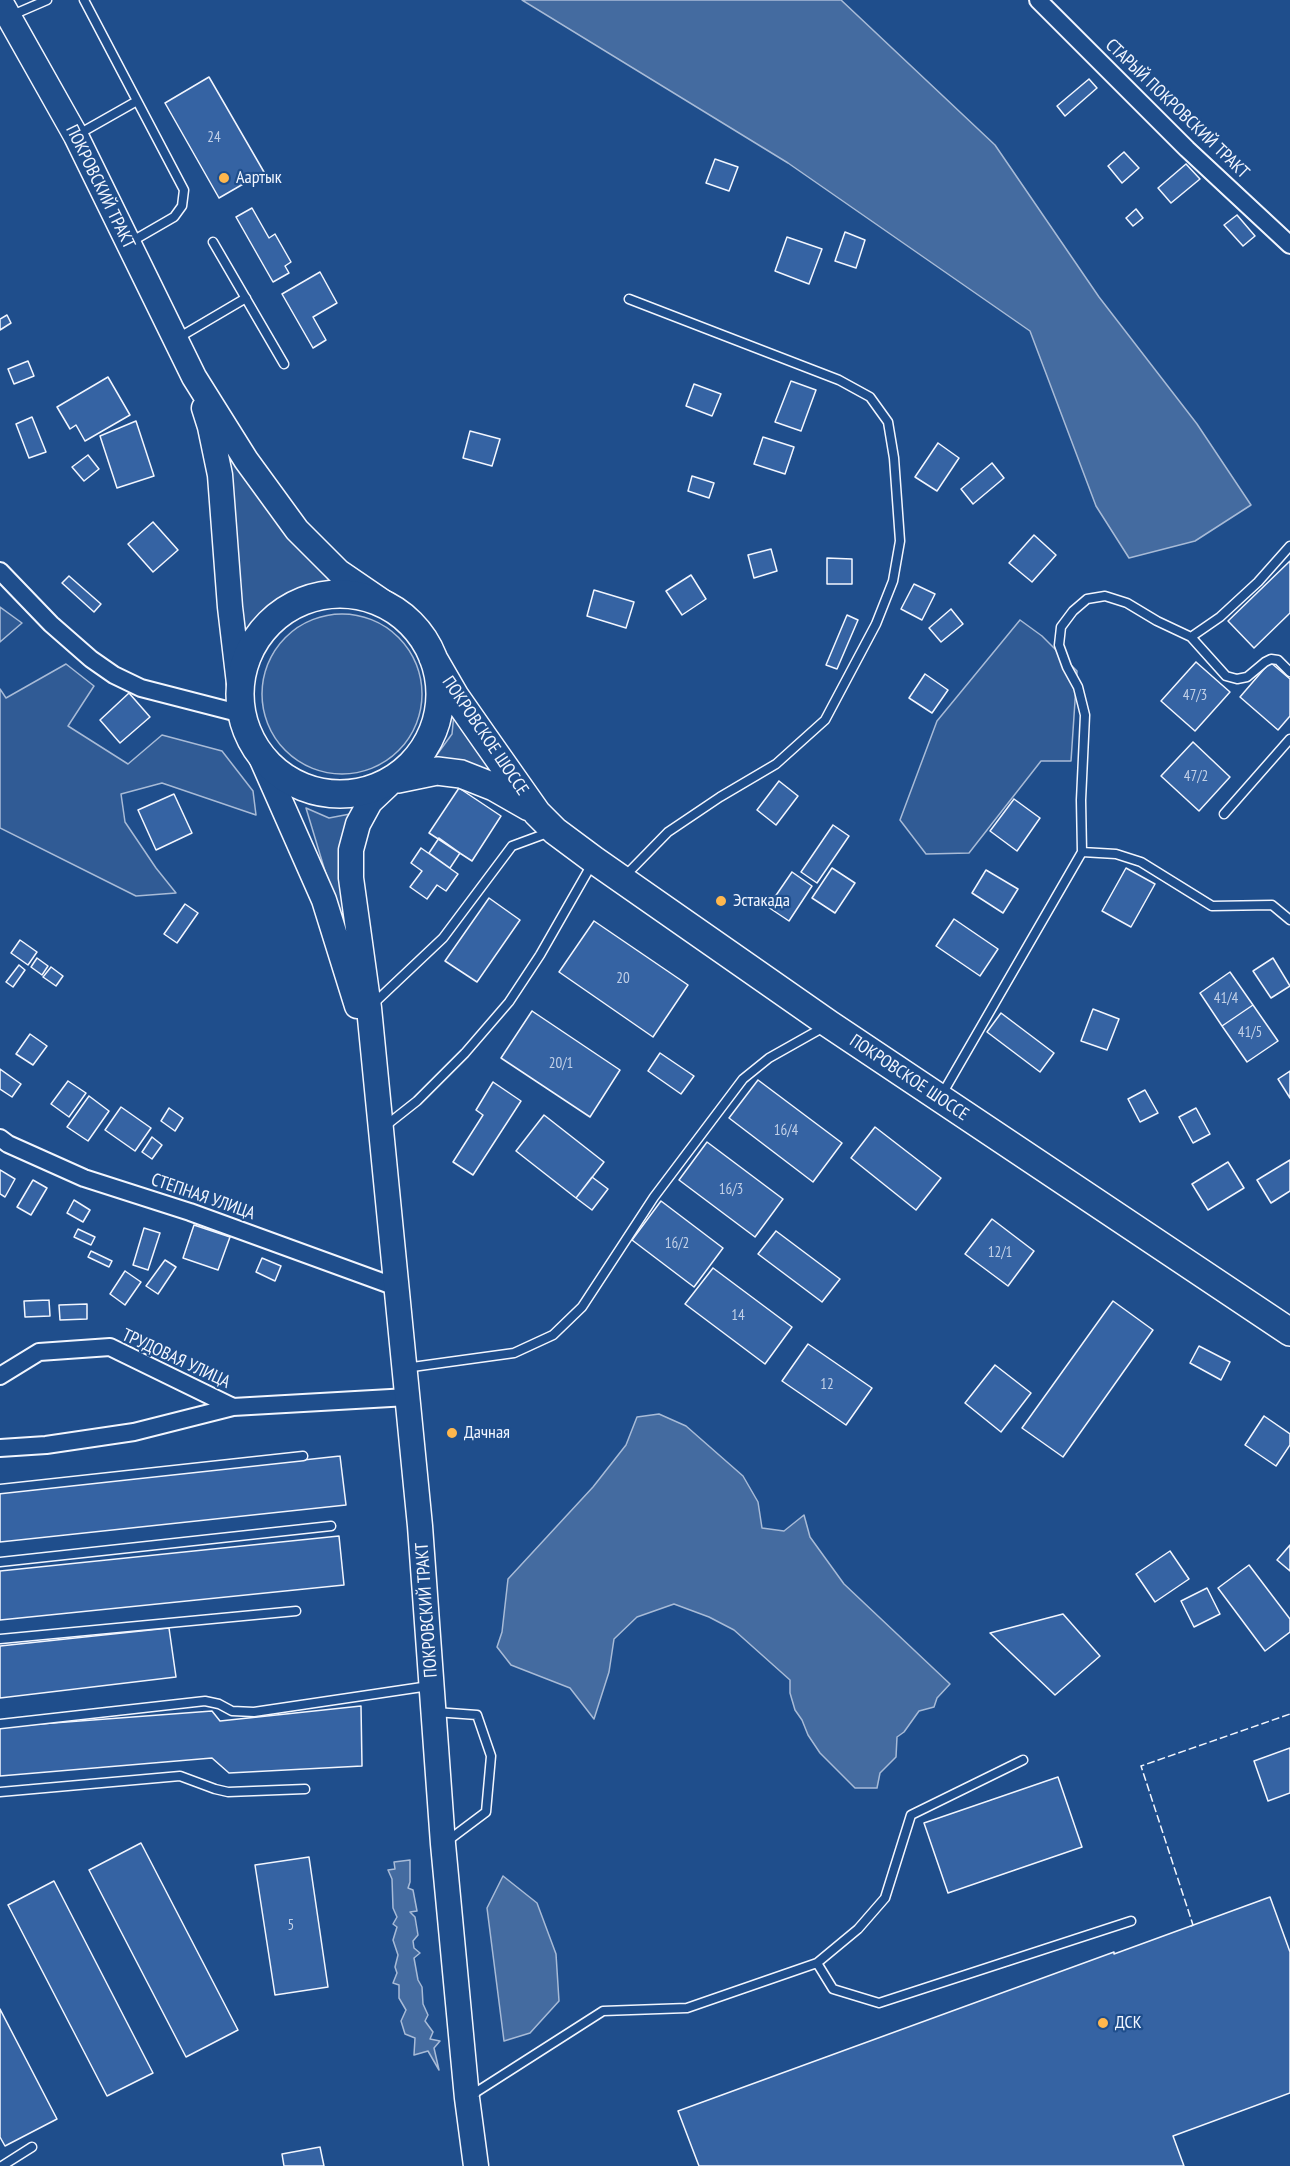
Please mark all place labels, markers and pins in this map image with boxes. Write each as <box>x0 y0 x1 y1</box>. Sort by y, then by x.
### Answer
place label: Аартык <box>236 167 282 189</box>
marker: Аартык <box>217 171 231 185</box>
place label: Эстакада <box>733 890 790 912</box>
marker: Эстакада <box>714 894 728 908</box>
place label: Дачная <box>464 1422 510 1444</box>
marker: Дачная <box>445 1426 459 1440</box>
place label: ДСК <box>1115 2012 1142 2034</box>
marker: ДСК <box>1096 2016 1110 2030</box>

